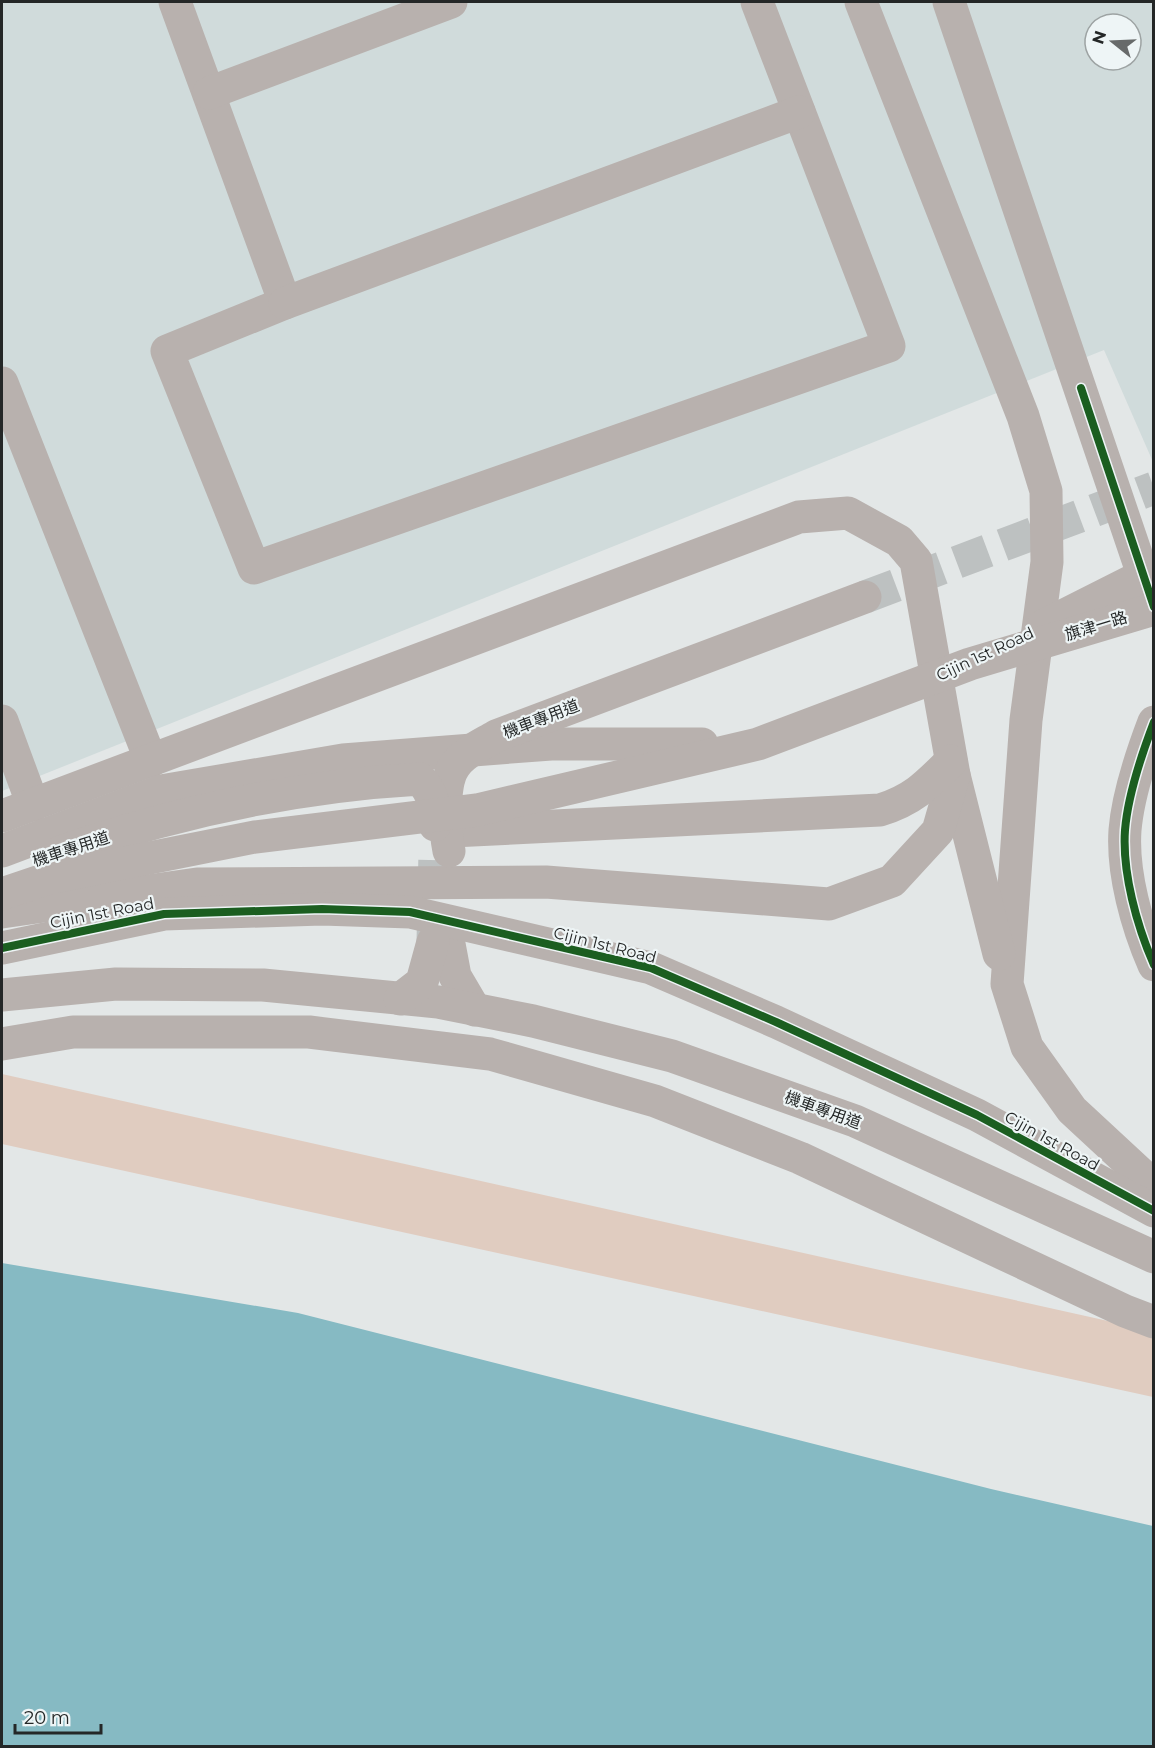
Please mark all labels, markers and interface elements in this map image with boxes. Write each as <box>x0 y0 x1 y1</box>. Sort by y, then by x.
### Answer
north arrow <box>1083 12 1143 72</box>
text: N <box>1088 28 1110 47</box>
street label: 旗津一路 <box>1063 608 1129 644</box>
street label: Cijin 1st Road <box>933 623 1037 685</box>
street label: 機車專用道 <box>500 696 582 742</box>
street label: 機車專用道 <box>30 828 112 870</box>
street label: Cijin 1st Road <box>48 894 156 932</box>
street label: Cijin 1st Road <box>552 923 658 967</box>
street label: 機車專用道 <box>782 1087 864 1133</box>
street label: Cijin 1st Road <box>1001 1107 1103 1175</box>
scale bar <box>15 1697 100 1735</box>
text: 20 m <box>24 1707 70 1729</box>

